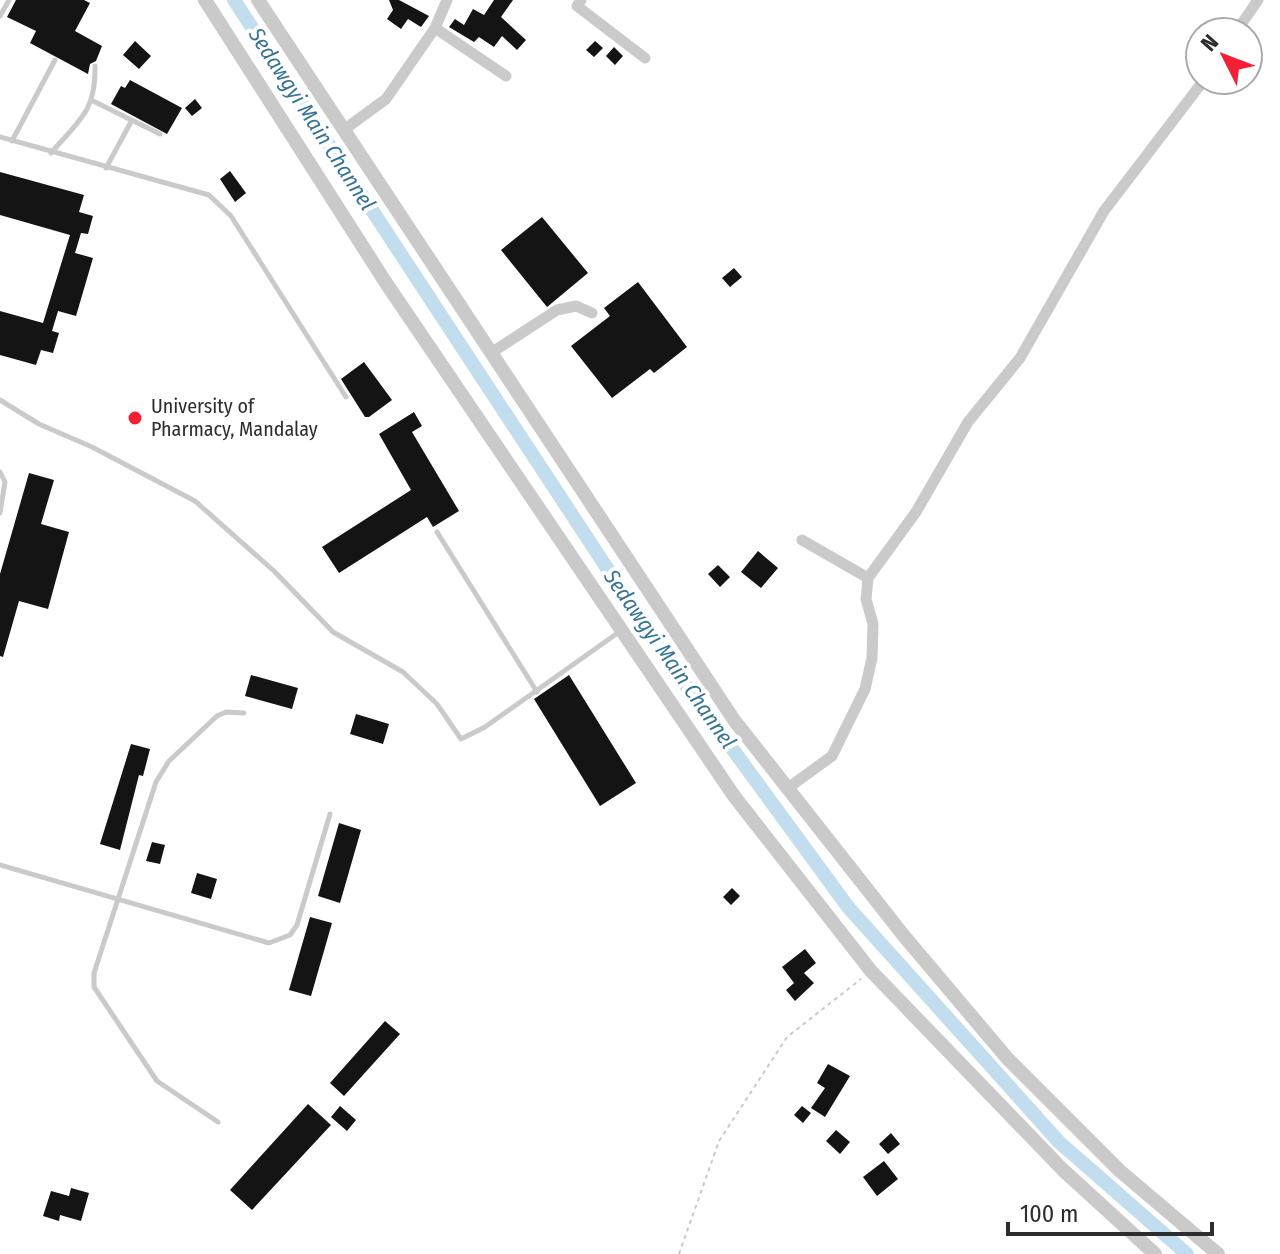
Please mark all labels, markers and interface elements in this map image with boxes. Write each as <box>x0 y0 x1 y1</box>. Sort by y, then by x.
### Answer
north arrow <box>1184 16 1264 96</box>
water label: Sedawgyi Main Channel <box>242 22 381 216</box>
text: N <box>1195 29 1224 57</box>
place label: University of Pharmacy, Mandalay <box>151 394 318 441</box>
marker: University of Pharmacy, Mandalay <box>126 409 144 427</box>
water label: Sedawgyi Main Channel <box>597 563 742 754</box>
scale bar <box>1008 1186 1212 1236</box>
text: 100 m <box>1020 1200 1078 1228</box>

